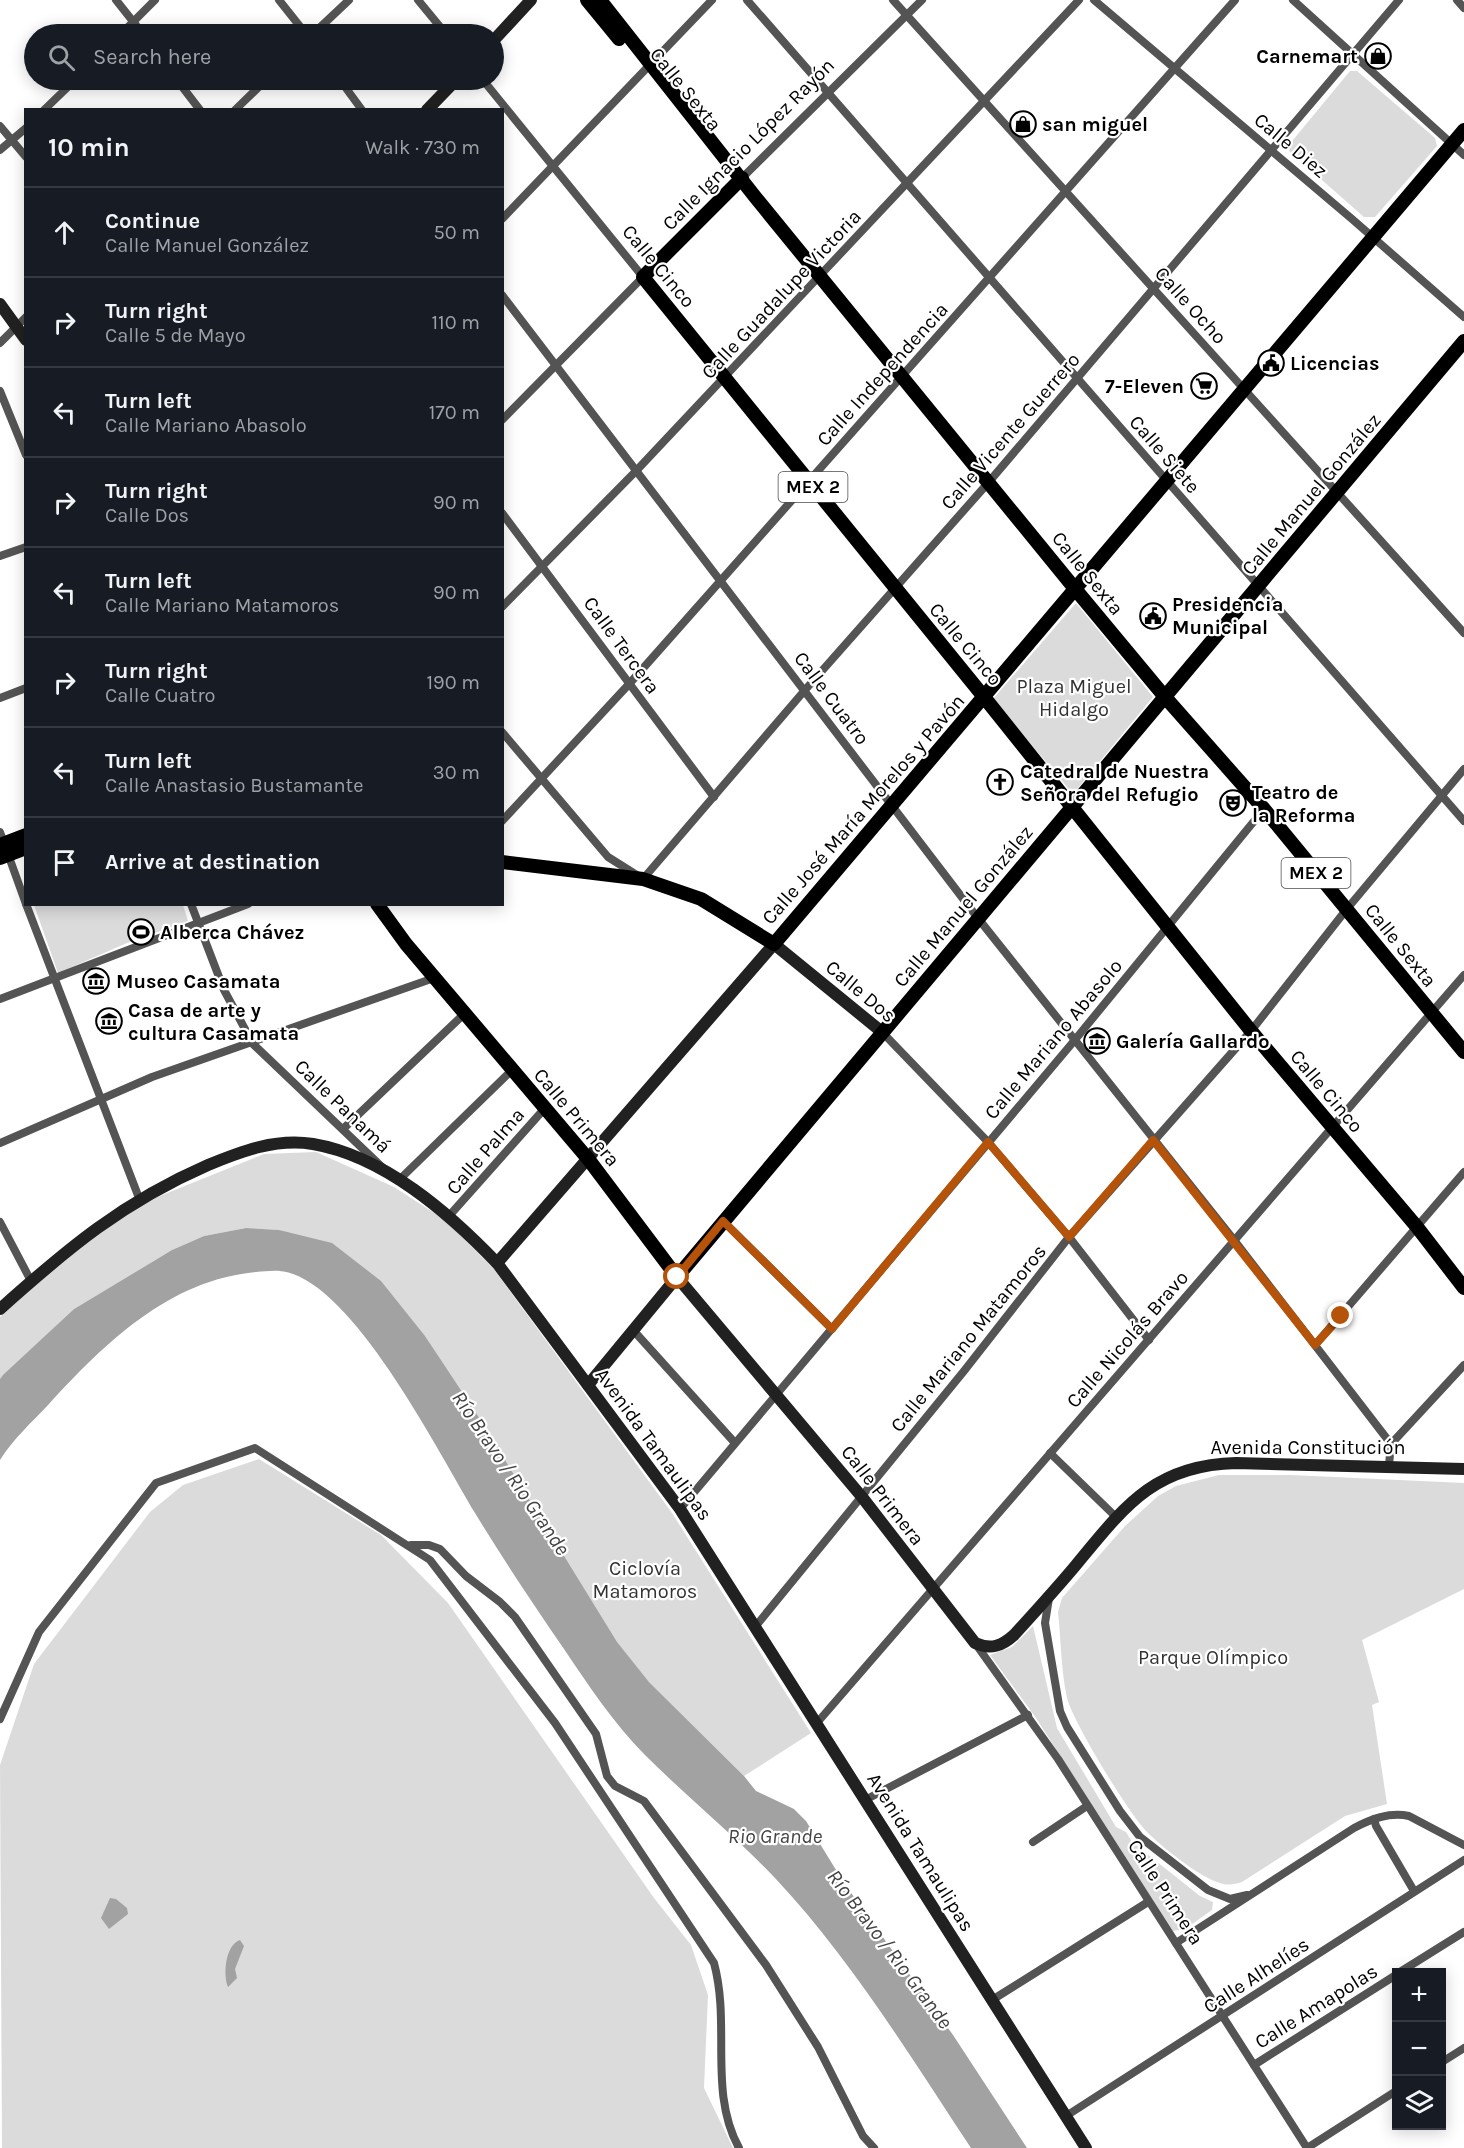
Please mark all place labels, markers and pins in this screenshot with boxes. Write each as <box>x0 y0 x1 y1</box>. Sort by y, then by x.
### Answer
shop icon: Carnemart <box>1363 41 1393 71</box>
place label: Carnemart <box>1256 45 1358 68</box>
shop icon: san miguel <box>1008 109 1038 139</box>
place label: san miguel <box>1042 113 1148 136</box>
public building icon: Licencias <box>1256 348 1286 378</box>
place label: Licencias <box>1290 352 1380 375</box>
supermarket icon: 7-Eleven <box>1189 371 1219 401</box>
place label: 7-Eleven <box>1105 375 1184 398</box>
place label: Presidencia Municipal <box>1172 593 1283 639</box>
public building icon: Presidencia Municipal <box>1138 601 1168 631</box>
place label: Catedral de Nuestra Señora del Refugio <box>1020 760 1209 806</box>
church icon: Catedral de Nuestra Señora del Refugio <box>985 767 1015 797</box>
place label: Teatro de la Reforma <box>1252 781 1356 827</box>
theatre icon: Teatro de la Reforma <box>1218 788 1248 818</box>
sports icon: Alberca Chávez <box>126 917 156 947</box>
place label: Alberca Chávez <box>160 921 304 944</box>
museum icon: Museo Casamata <box>81 966 111 996</box>
place label: Museo Casamata <box>116 970 280 993</box>
place label: Casa de arte y cultura Casamata <box>128 999 299 1045</box>
museum icon: Casa de arte y cultura Casamata <box>94 1006 124 1036</box>
museum icon: Galería Gallardo <box>1082 1026 1112 1056</box>
place label: Galería Gallardo <box>1116 1030 1270 1053</box>

